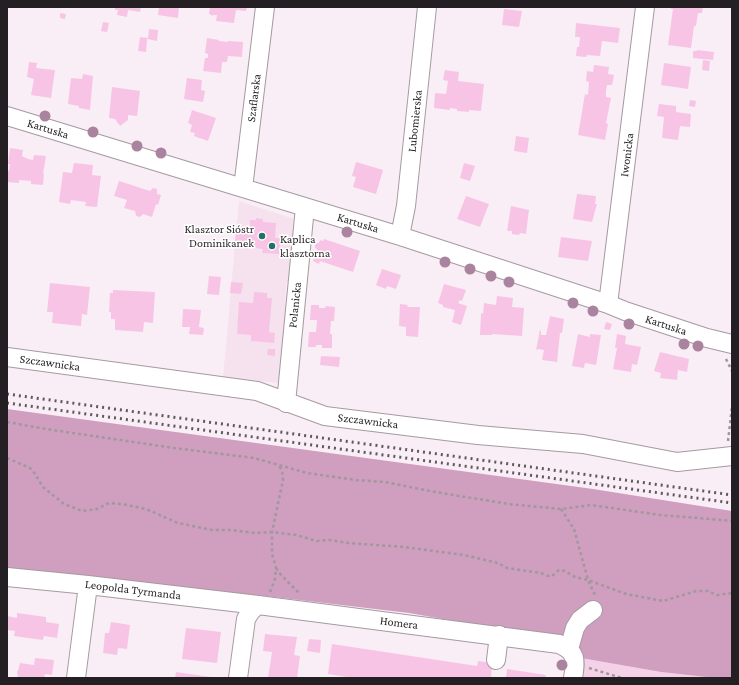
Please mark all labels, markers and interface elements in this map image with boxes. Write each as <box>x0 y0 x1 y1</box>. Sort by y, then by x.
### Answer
street label: Szaflarska <box>244 73 264 123</box>
street label: Lubomierska <box>405 89 425 153</box>
street label: Kartuska <box>25 116 71 142</box>
street label: Iwonicka <box>617 132 637 178</box>
street label: Kartuska <box>335 210 381 236</box>
place label: Klasztor Sióstr Dominikanek <box>185 222 254 250</box>
marker: Klasztor Sióstr Dominikanek <box>257 231 267 241</box>
place label: Kaplica klasztorna <box>280 232 330 260</box>
marker: Kaplica klasztorna <box>267 241 277 251</box>
street label: Polanicka <box>285 281 305 329</box>
street label: Kartuska <box>643 312 689 338</box>
street label: Szczawnicka <box>19 352 81 374</box>
street label: Szczawnicka <box>337 410 399 432</box>
street label: Leopolda Tyrmanda <box>84 577 182 603</box>
street label: Homera <box>379 614 419 632</box>

